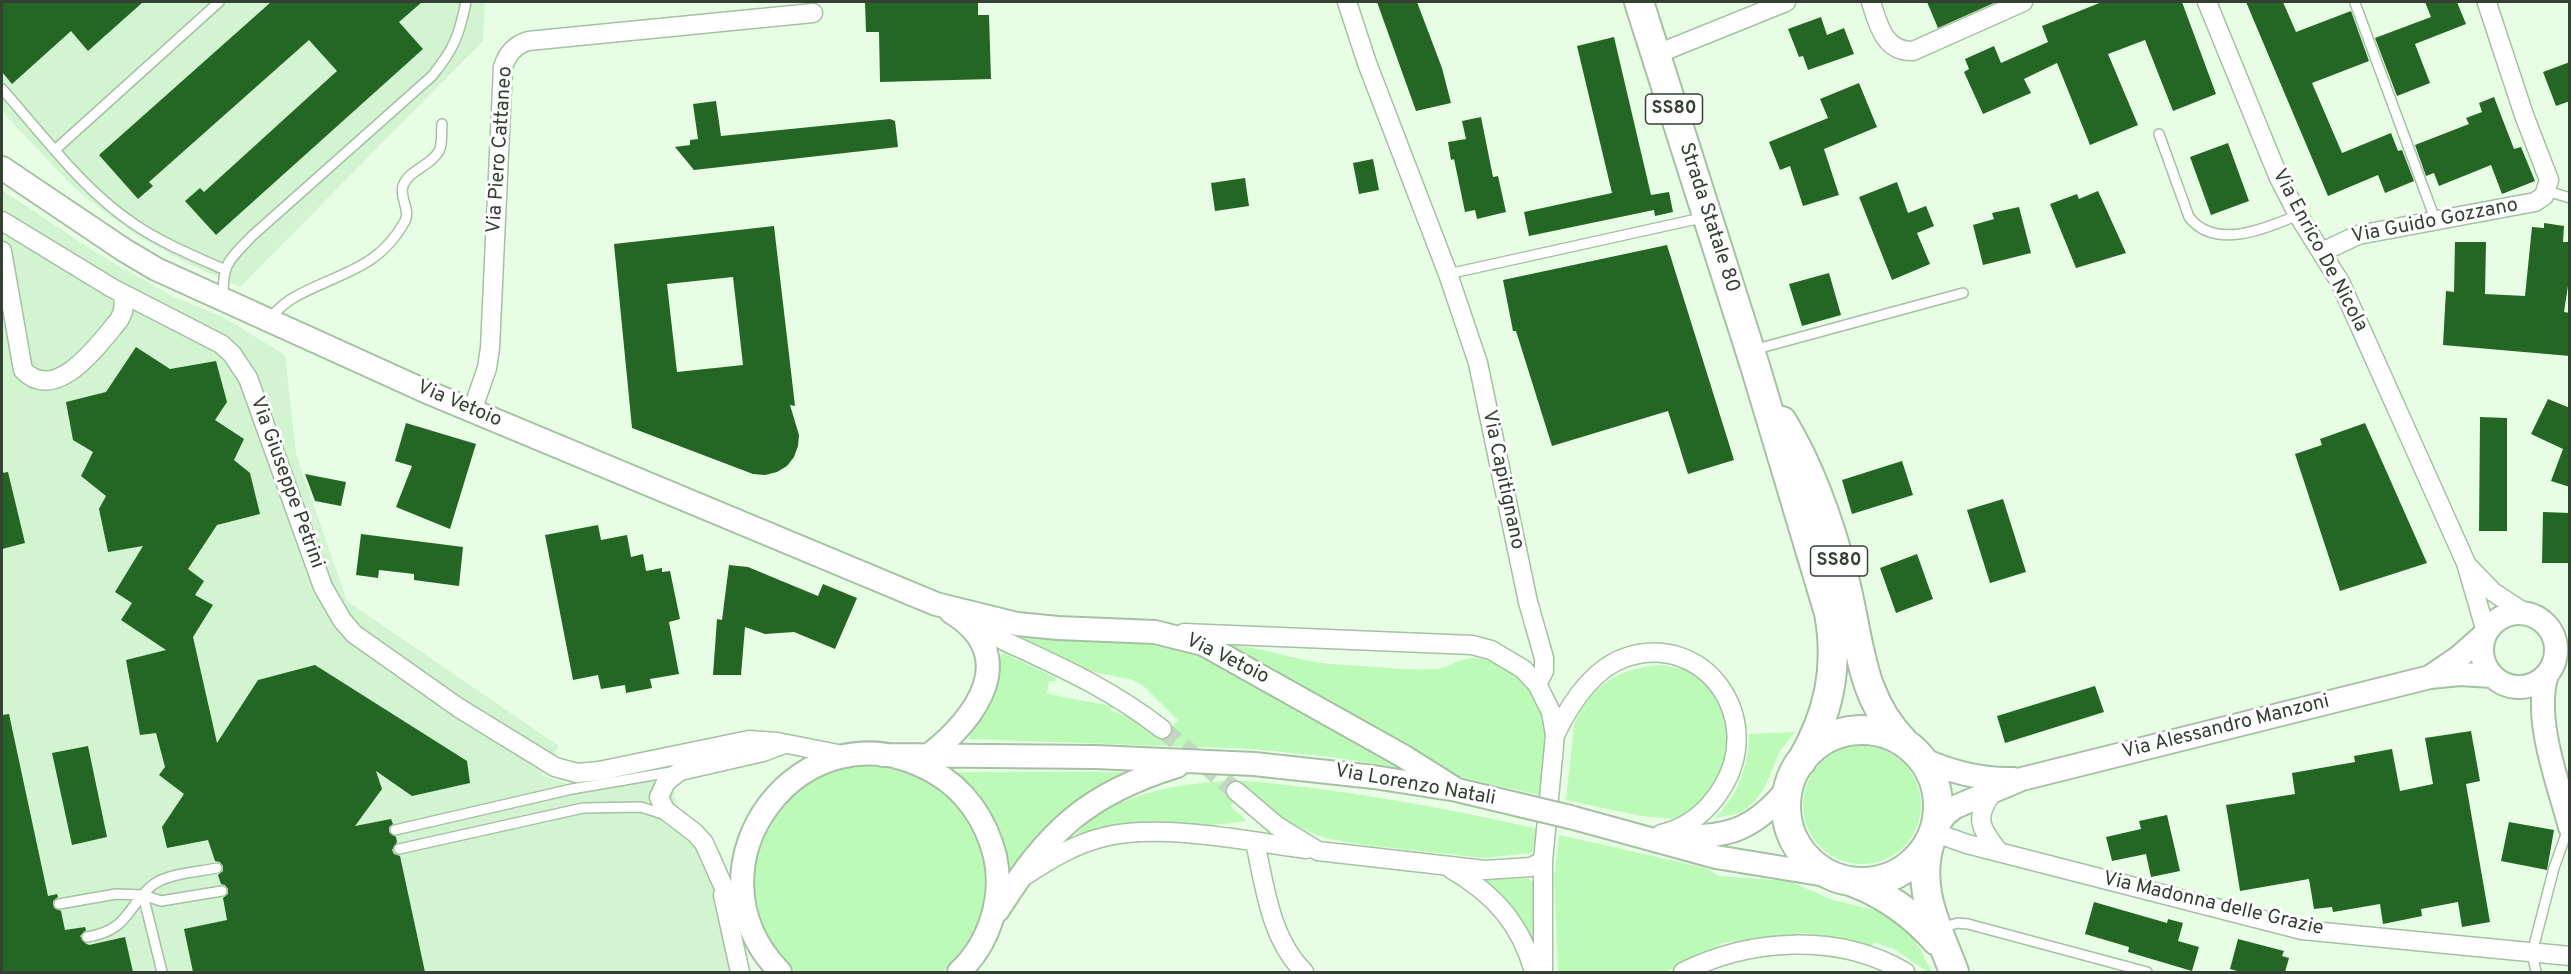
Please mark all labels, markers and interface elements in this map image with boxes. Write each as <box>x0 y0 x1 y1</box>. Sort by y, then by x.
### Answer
street label: Via Piero Cattaneo <box>483 66 519 234</box>
road number: SS80 <box>1646 94 1702 124</box>
street label: Strada Statale 80 <box>1672 140 1744 296</box>
street label: Via Enrico De Nicola <box>2266 166 2372 336</box>
street label: Via Guido Gozzano <box>2350 194 2520 250</box>
street label: Via Vetoio <box>413 376 505 434</box>
street label: Via Giuseppe Petrini <box>244 394 328 572</box>
street label: Via Capitignano <box>1476 408 1528 552</box>
road number: SS80 <box>1810 546 1868 576</box>
street label: Via Vetoio <box>1181 630 1273 690</box>
street label: Via Alessandro Manzoni <box>2120 691 2332 765</box>
street label: Via Lorenzo Natali <box>1333 760 1497 812</box>
street label: Via Madonna delle Grazie <box>2100 868 2326 942</box>

